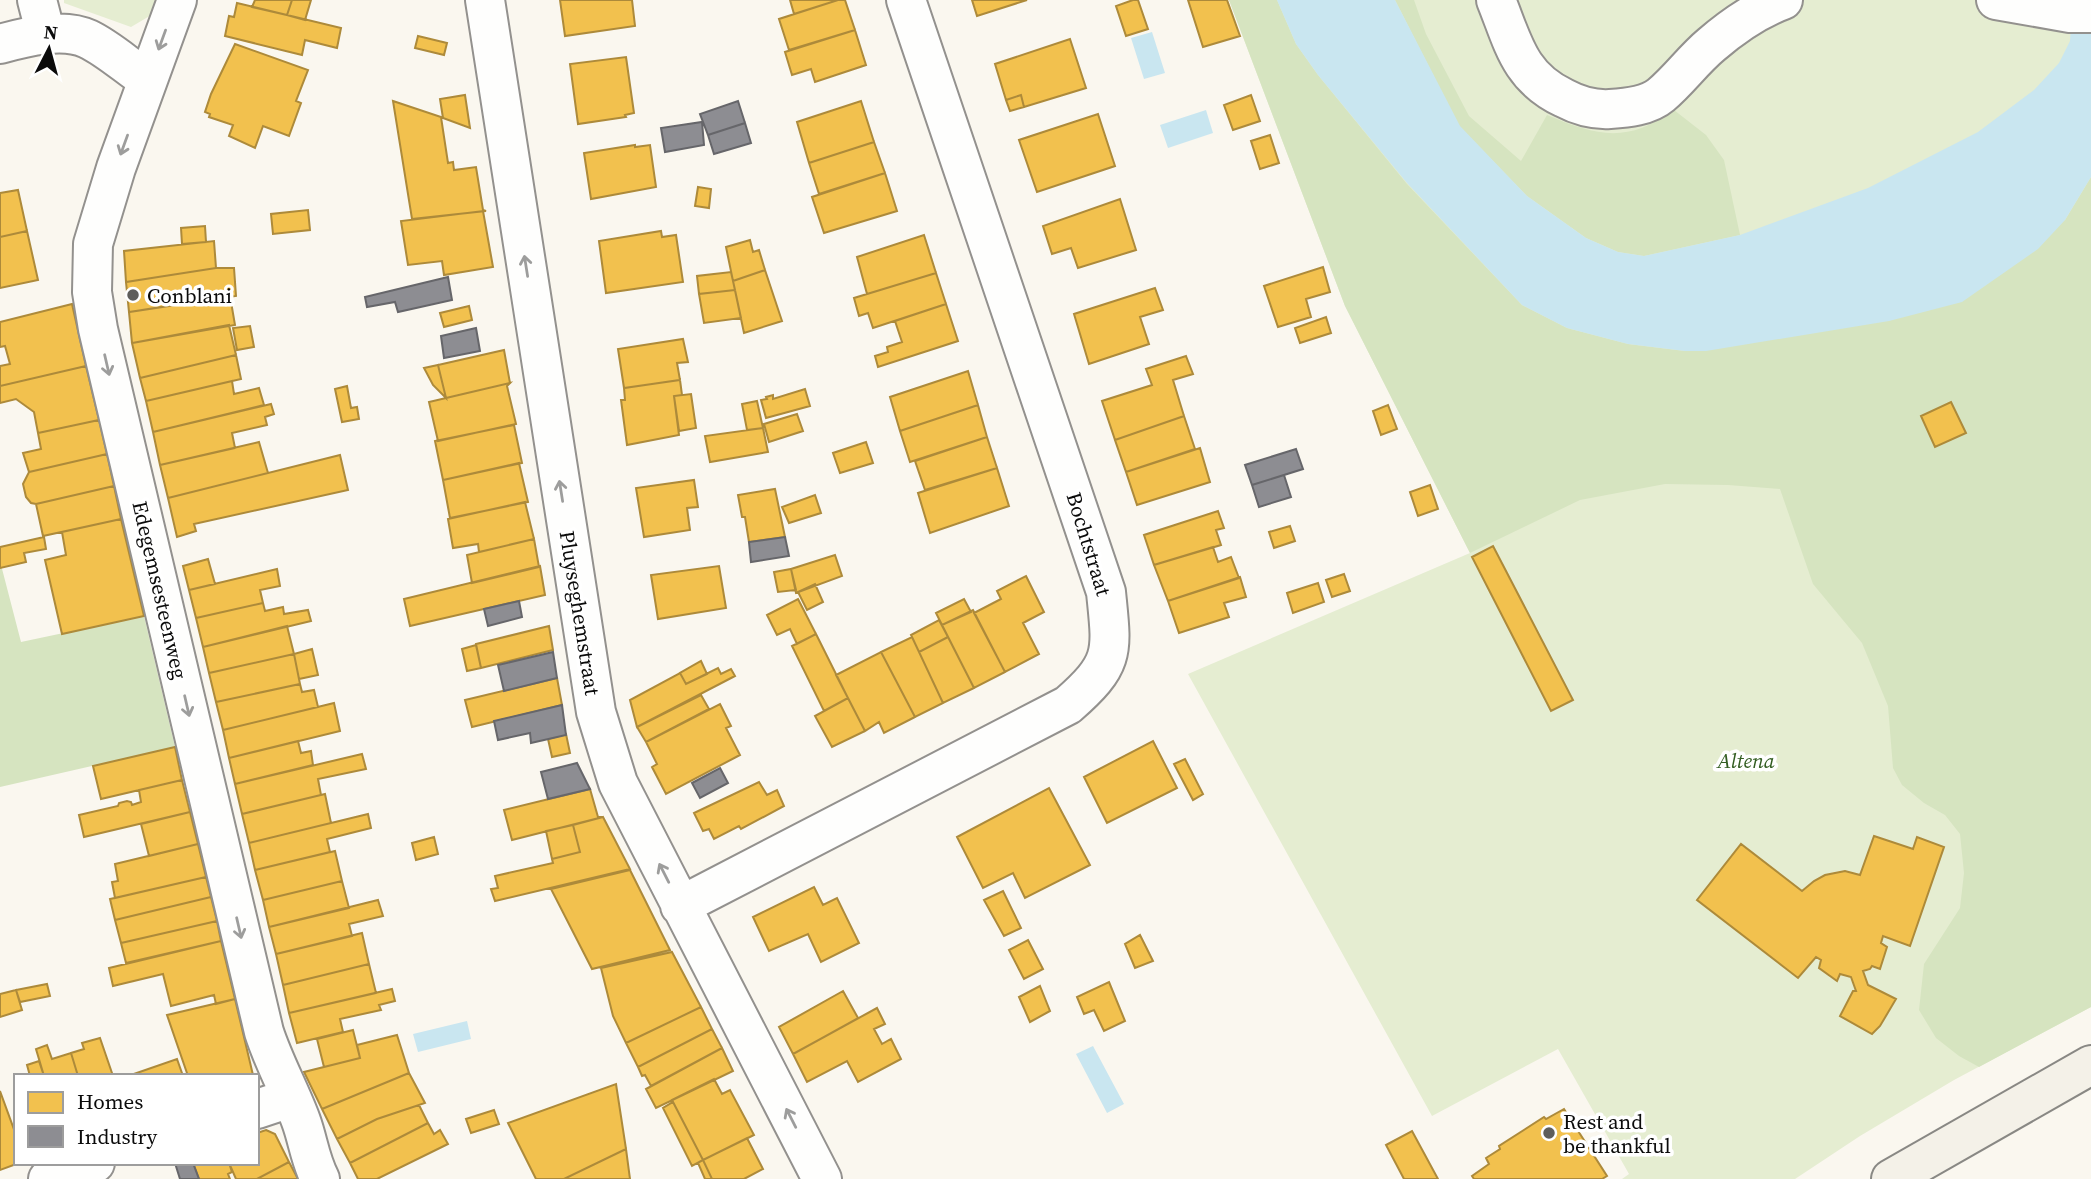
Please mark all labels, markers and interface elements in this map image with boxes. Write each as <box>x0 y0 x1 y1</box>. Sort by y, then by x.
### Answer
north arrow <box>14 14 84 84</box>
text: N <box>43 18 59 46</box>
one-way arrow <box>155 29 167 51</box>
one-way arrow <box>117 133 130 155</box>
one-way arrow <box>519 255 532 278</box>
place label: Conblani <box>147 281 232 310</box>
marker: Conblani <box>125 287 141 303</box>
one-way arrow <box>101 354 114 376</box>
one-way arrow <box>554 480 567 503</box>
street label: Bochtstraat <box>1060 489 1119 600</box>
street label: Edegemsesteenweg <box>125 498 195 682</box>
street label: Pluyseghemstraat <box>553 529 607 698</box>
one-way arrow <box>181 694 194 717</box>
park label: Altena <box>1716 746 1775 775</box>
one-way arrow <box>656 863 670 884</box>
one-way arrow <box>233 916 246 939</box>
legend <box>14 1074 259 1165</box>
text: Homes <box>77 1087 143 1116</box>
place label: Rest and be thankful <box>1563 1107 1671 1160</box>
one-way arrow <box>783 1109 797 1129</box>
text: Industry <box>77 1122 157 1151</box>
marker: Rest and be thankful <box>1541 1125 1557 1141</box>

